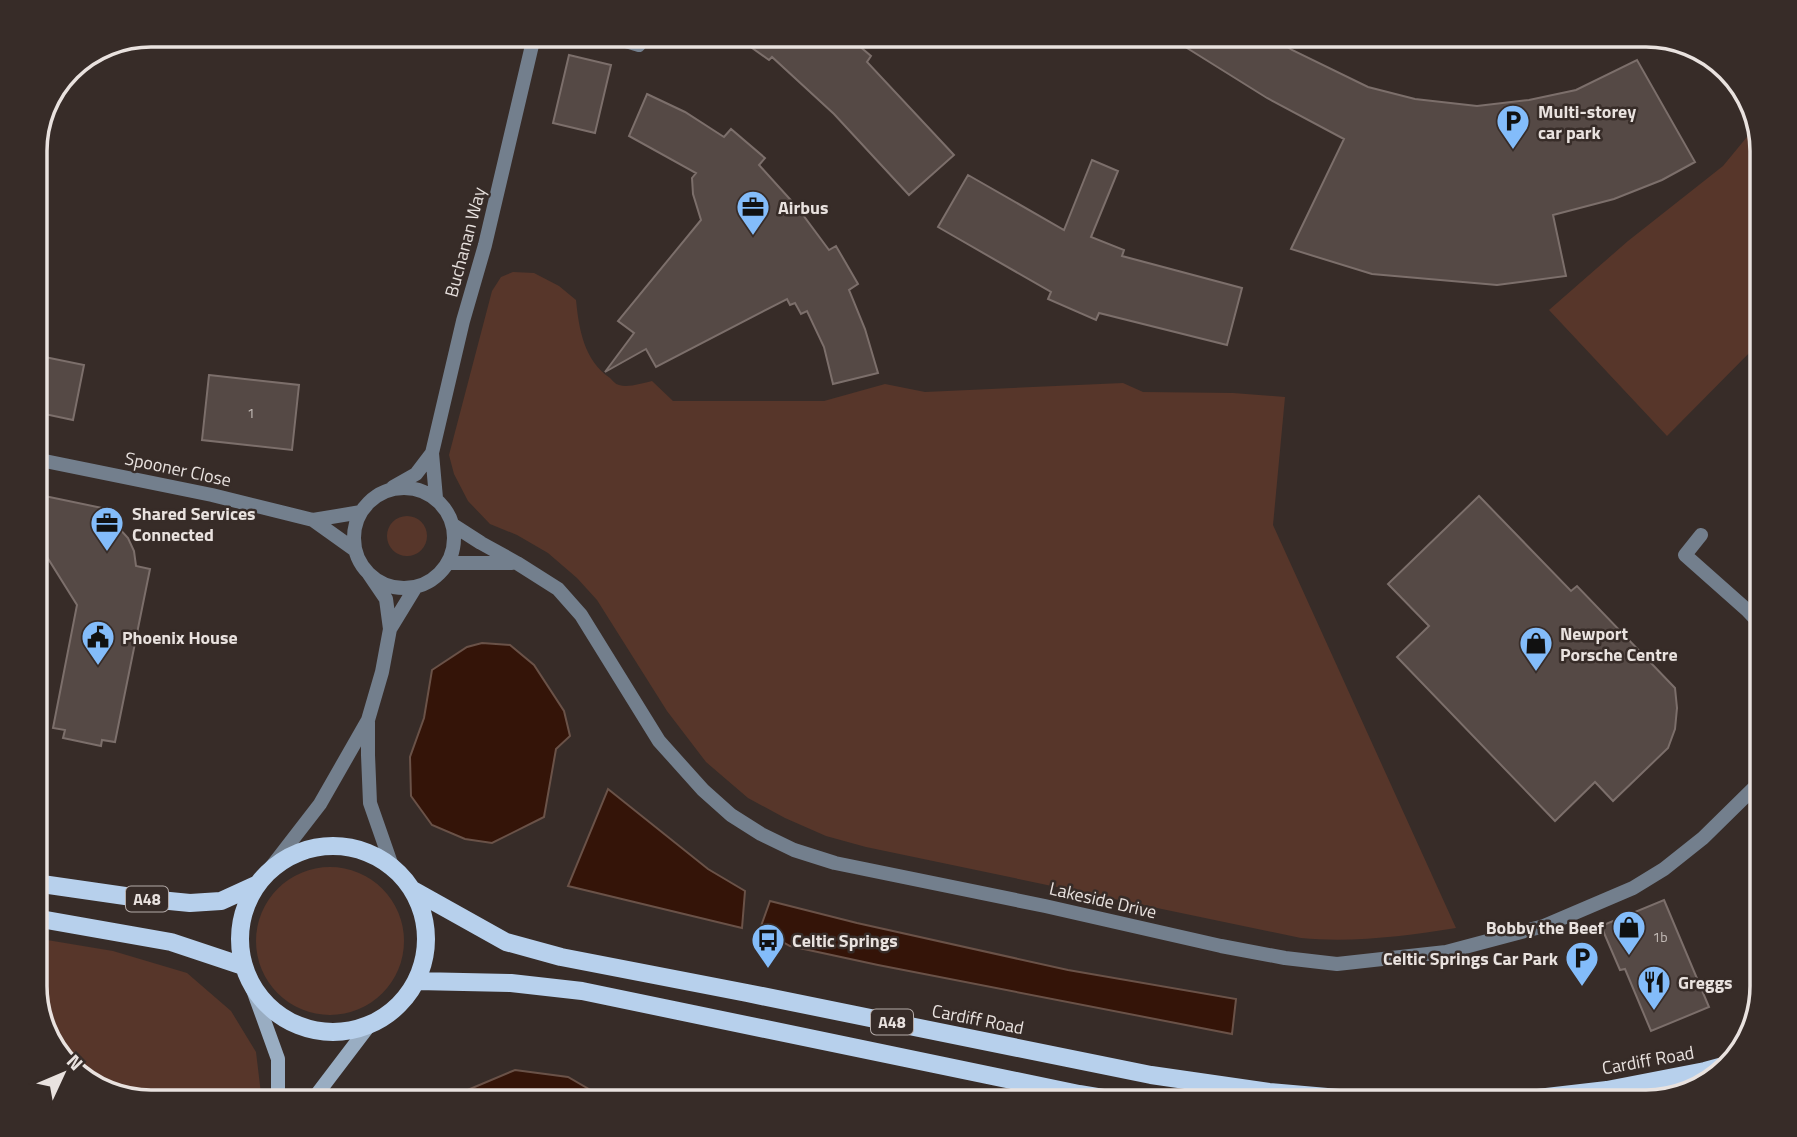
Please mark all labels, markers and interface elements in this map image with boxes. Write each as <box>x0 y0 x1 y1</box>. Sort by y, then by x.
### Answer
place label: Multi-storey car park <box>1538 98 1636 146</box>
parking icon: Multi-storey car park <box>1494 102 1532 151</box>
street label: Buchanan Way <box>437 184 493 300</box>
office icon: Airbus <box>734 188 772 237</box>
place label: Airbus <box>778 194 828 221</box>
house number: 1 <box>247 402 255 423</box>
street label: Spooner Close <box>122 445 234 493</box>
place label: Shared Services Connected <box>132 500 256 548</box>
office icon: Shared Services Connected <box>88 504 126 553</box>
public building icon: Phoenix House <box>79 618 117 667</box>
place label: Newport Porsche Centre <box>1560 620 1678 668</box>
place label: Phoenix House <box>122 624 238 651</box>
shop icon: Newport Porsche Centre <box>1517 624 1555 673</box>
street label: Lakeside Drive <box>1047 875 1159 925</box>
road number: A48 <box>126 886 168 911</box>
shop icon: Bobby the Beef <box>1610 908 1648 957</box>
place label: Bobby the Beef <box>1486 914 1605 941</box>
bus stop icon: Celtic Springs <box>749 921 787 970</box>
house number: 1b <box>1652 926 1668 947</box>
place label: Celtic Springs <box>792 927 898 954</box>
parking icon: Celtic Springs Car Park <box>1563 939 1601 988</box>
place label: Celtic Springs Car Park <box>1383 945 1559 972</box>
restaurant icon: Greggs <box>1635 963 1673 1012</box>
place label: Greggs <box>1678 969 1733 996</box>
street label: Cardiff Road <box>930 997 1026 1041</box>
road number: A48 <box>871 1010 913 1034</box>
north arrow <box>28 1039 98 1109</box>
street label: Cardiff Road <box>1600 1039 1696 1081</box>
text: N <box>61 1047 91 1077</box>

